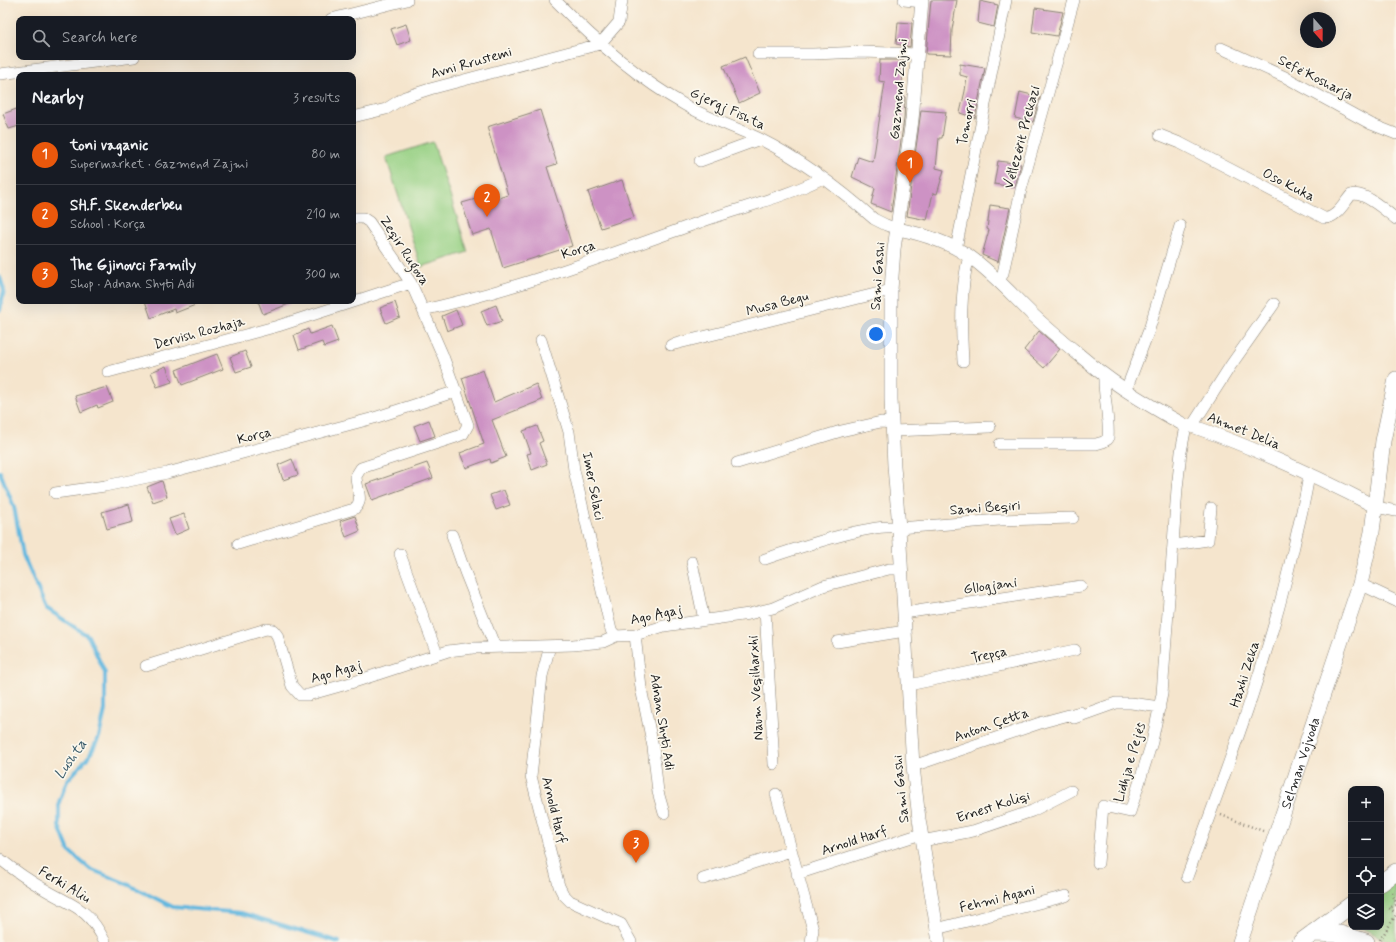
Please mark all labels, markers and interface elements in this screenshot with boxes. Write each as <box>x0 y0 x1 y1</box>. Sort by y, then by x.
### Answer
north arrow <box>1300 12 1336 48</box>
search box <box>16 16 356 60</box>
icon: search <box>30 27 52 49</box>
text: Search here <box>62 28 138 48</box>
street label: Gazmend Zajmi <box>886 38 912 140</box>
street label: Avni Rrustemi <box>428 43 514 83</box>
street label: Sefë Kosharja <box>1275 51 1356 105</box>
street label: Gjergj Fishta <box>687 84 768 134</box>
street label: Vëllezërit Prekazi <box>1000 84 1044 191</box>
text: Nearby <box>32 87 84 109</box>
text: 3 results <box>293 90 340 107</box>
street label: Tomorri <box>953 97 981 147</box>
text: toni vaganic <box>70 136 148 156</box>
text: 1 <box>42 146 48 163</box>
text: 80 m <box>311 146 340 163</box>
pin: 1 <box>897 150 923 183</box>
text: Supermarket · Gazmend Zajmi <box>70 156 248 173</box>
street label: Oso Kuka <box>1259 164 1318 206</box>
pin: 2 <box>474 184 500 217</box>
text: SH.F. Skenderbeu <box>70 196 182 216</box>
text: 2 <box>42 206 48 223</box>
text: 210 m <box>306 206 340 223</box>
street label: Zeqir Rugova <box>373 212 433 290</box>
text: School · Korça <box>70 216 146 233</box>
street label: Korça <box>559 236 598 264</box>
street label: Sami Gashi <box>867 241 889 311</box>
text: The Gjinovci Family <box>70 256 196 276</box>
text: 3 <box>42 266 48 283</box>
text: 300 m <box>305 266 340 283</box>
text: Shop · Adnan Shyti Adi <box>70 276 195 293</box>
street label: Musa Begu <box>744 287 810 321</box>
street label: Dervish Rozhaja <box>152 312 247 354</box>
your location <box>866 324 886 344</box>
street label: Ahmet Delia <box>1205 408 1283 454</box>
street label: Korça <box>235 423 273 449</box>
street label: Imer Selaci <box>578 451 608 522</box>
street label: Sami Beqiri <box>949 497 1021 519</box>
street label: Gllogjani <box>962 573 1018 599</box>
street label: Ago Agaj <box>629 601 684 629</box>
street label: Naum Veqilharxhi <box>744 635 768 741</box>
street label: Haxhi Zeka <box>1226 639 1264 710</box>
street label: Trepça <box>969 642 1009 668</box>
street label: Ago Agaj <box>309 656 364 688</box>
street label: Adnan Shyti Adi <box>645 672 679 772</box>
street label: Anton Çetta <box>952 704 1031 746</box>
street label: Selman Vojvoda <box>1277 715 1325 811</box>
street label: Lidhja e Pejës <box>1110 720 1150 804</box>
water label: Lushta <box>50 735 92 783</box>
street label: Sami Gashi <box>888 754 914 824</box>
street label: Arnold Harf <box>537 775 571 846</box>
map controls <box>1348 786 1384 930</box>
button: + <box>1348 786 1384 822</box>
street label: Ernest Koliqi <box>954 787 1032 827</box>
street label: Arnold Harf <box>819 822 890 860</box>
button: − <box>1348 822 1384 858</box>
pin: 3 <box>623 830 649 863</box>
button: locate <box>1348 858 1384 894</box>
street label: Ferki Aliu <box>35 862 94 907</box>
street label: Fehmi Agani <box>958 881 1037 917</box>
button: layers <box>1348 894 1384 930</box>

